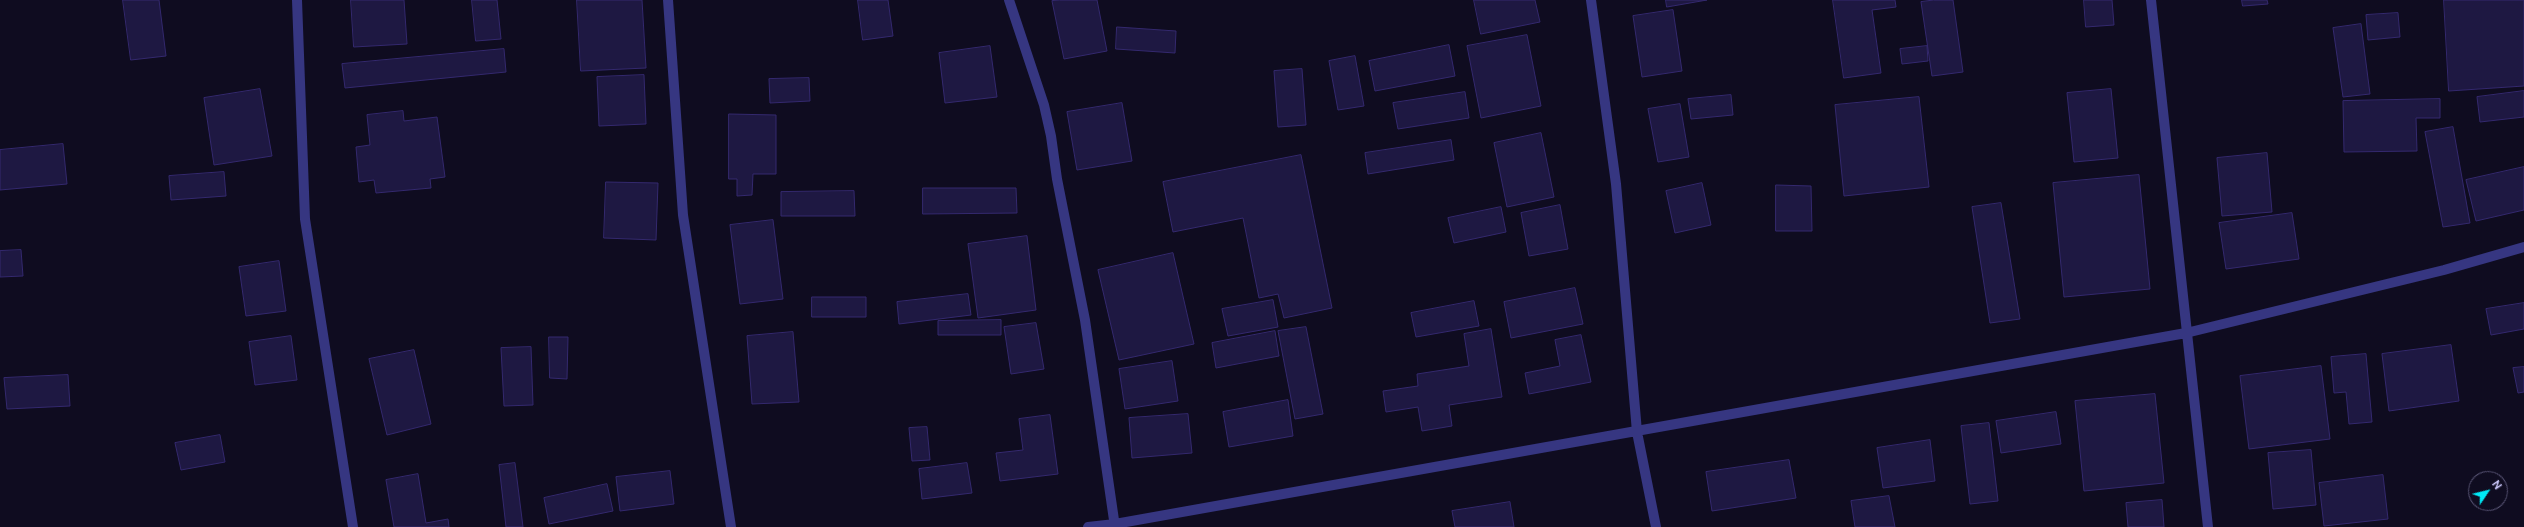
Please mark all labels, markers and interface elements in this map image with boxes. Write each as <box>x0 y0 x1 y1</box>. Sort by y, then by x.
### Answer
north arrow <box>2468 471 2508 511</box>
text: N <box>2490 478 2504 491</box>

